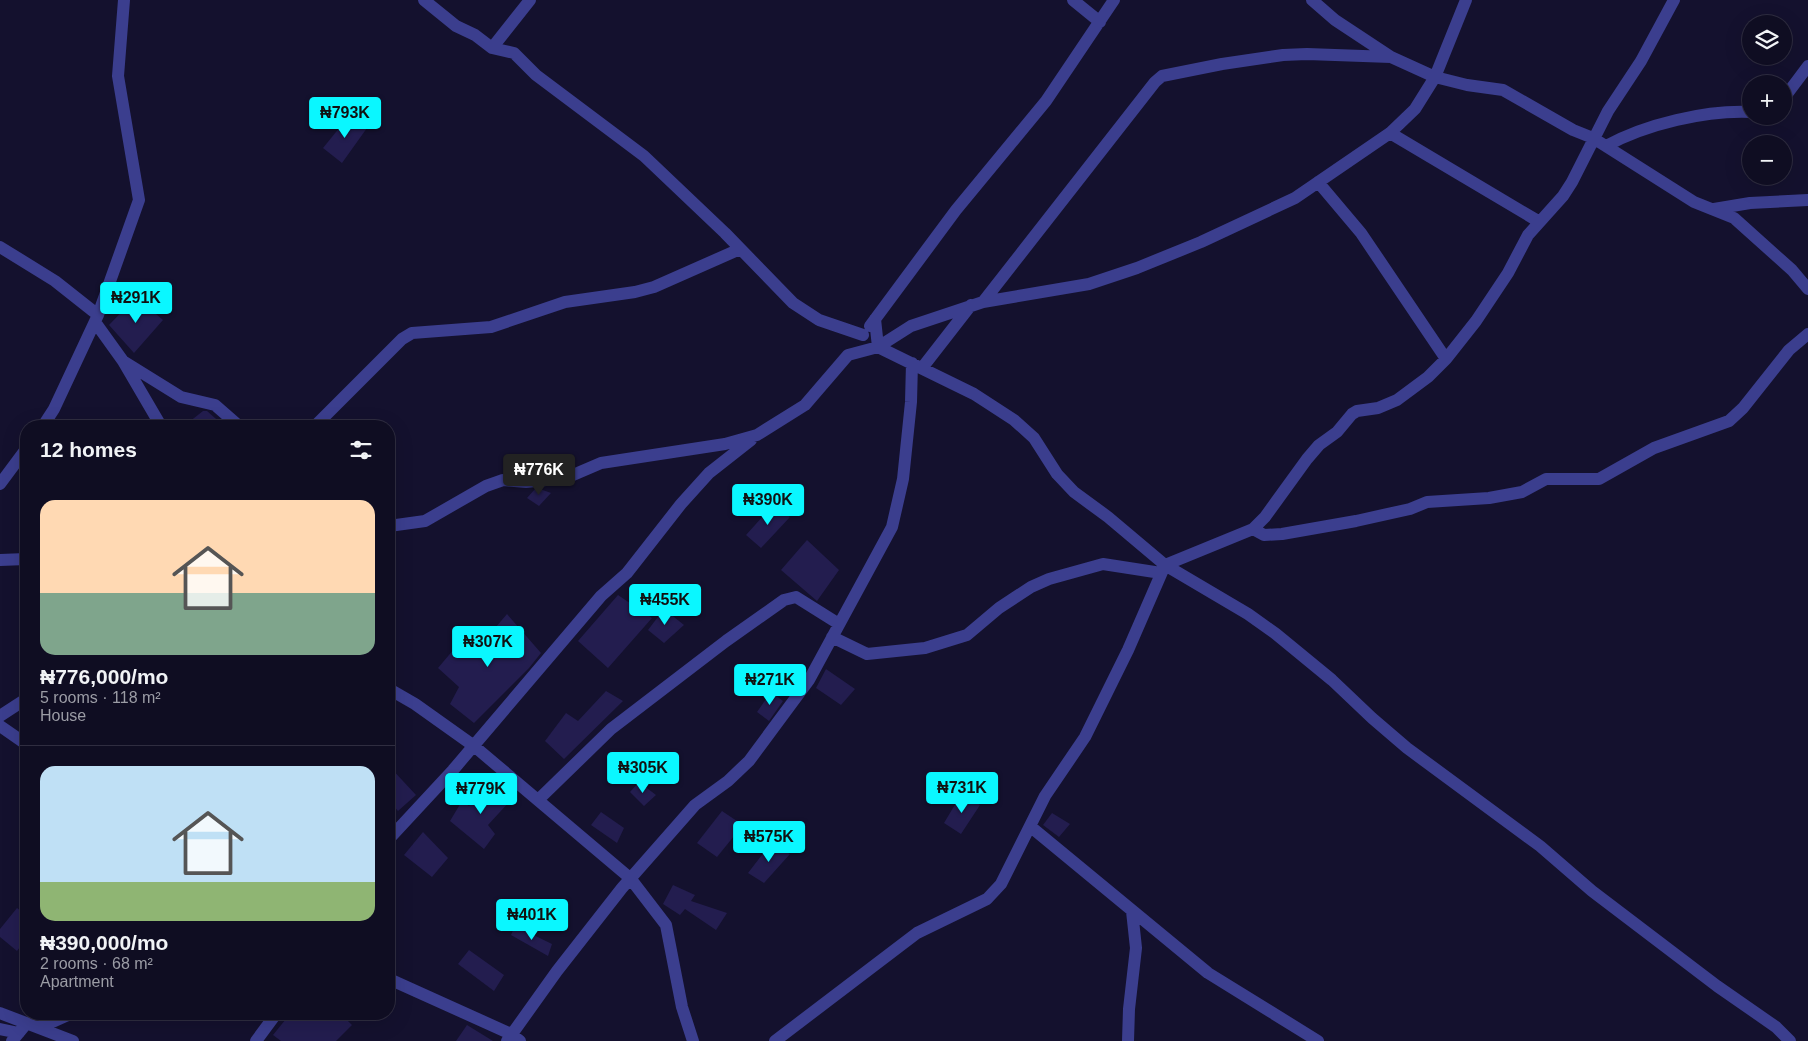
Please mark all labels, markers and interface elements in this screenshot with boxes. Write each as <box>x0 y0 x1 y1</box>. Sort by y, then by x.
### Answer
map controls <box>1742 15 1792 185</box>
button: layers <box>1742 15 1792 65</box>
button: + <box>1742 75 1792 125</box>
pin: ₦793K <box>310 96 380 139</box>
text: ₦793K <box>320 104 370 121</box>
button: − <box>1742 135 1792 185</box>
pin: ₦291K <box>101 282 171 324</box>
text: ₦291K <box>111 289 161 306</box>
icon: filters <box>347 436 375 464</box>
text: 12 homes <box>40 438 137 461</box>
pin: ₦776K <box>504 454 574 496</box>
text: ₦776K <box>514 461 564 478</box>
pin: ₦390K <box>733 484 803 526</box>
text: ₦390K <box>743 491 793 508</box>
icon: home <box>163 533 253 623</box>
pin: ₦455K <box>630 584 700 626</box>
text: ₦455K <box>640 591 690 608</box>
pin: ₦307K <box>453 626 523 668</box>
text: ₦307K <box>463 633 513 650</box>
pin: ₦271K <box>735 664 805 706</box>
text: ₦776,000/mo <box>40 665 168 688</box>
text: ₦271K <box>745 671 795 688</box>
text: 5 rooms · 118 m² <box>40 689 161 706</box>
text: House <box>40 707 86 724</box>
pin: ₦305K <box>608 752 678 794</box>
text: ₦305K <box>618 759 668 776</box>
pin: ₦779K <box>446 772 516 815</box>
pin: ₦731K <box>927 772 997 814</box>
text: ₦731K <box>937 779 987 796</box>
text: ₦779K <box>456 780 506 797</box>
icon: home <box>163 798 253 888</box>
pin: ₦575K <box>734 820 804 863</box>
text: ₦575K <box>744 828 794 845</box>
pin: ₦401K <box>497 898 567 941</box>
text: ₦401K <box>507 906 557 923</box>
text: ₦390,000/mo <box>40 931 168 954</box>
text: 2 rooms · 68 m² <box>40 955 153 972</box>
text: Apartment <box>40 973 114 990</box>

